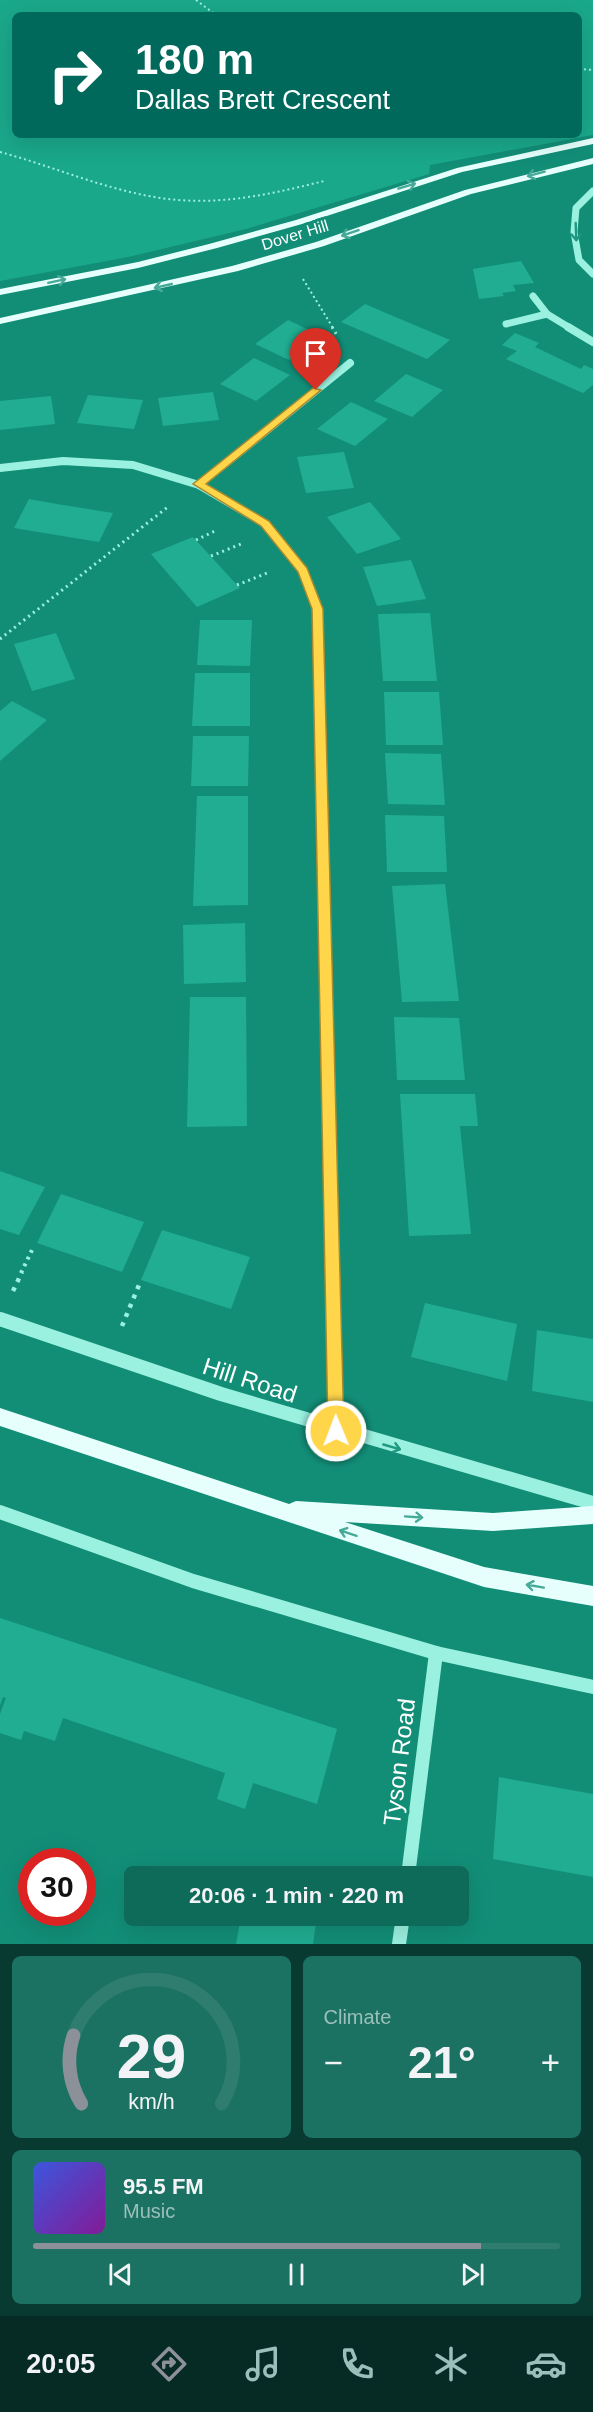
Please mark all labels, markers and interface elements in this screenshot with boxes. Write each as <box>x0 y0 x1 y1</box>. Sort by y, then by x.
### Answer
icon: right <box>36 36 114 114</box>
text: 180 m <box>135 36 254 83</box>
text: Dallas Brett Crescent <box>135 85 390 115</box>
one-way arrow <box>527 168 546 180</box>
one-way arrow <box>397 180 416 191</box>
street label: Dover Hill <box>259 217 331 253</box>
one-way arrow <box>570 221 581 241</box>
one-way arrow <box>341 229 360 240</box>
one-way arrow <box>47 275 67 286</box>
one-way arrow <box>153 280 172 292</box>
pin <box>290 328 341 390</box>
icon: arrive <box>299 337 332 370</box>
street label: Hill Road <box>200 1352 300 1408</box>
position arrow <box>304 1399 368 1463</box>
one-way arrow <box>383 1442 402 1453</box>
one-way arrow <box>404 1512 424 1523</box>
one-way arrow <box>339 1527 358 1538</box>
one-way arrow <box>526 1580 546 1591</box>
street label: Tyson Road <box>378 1697 420 1827</box>
speed limit sign: 30 <box>18 1848 96 1926</box>
text: 20:06 · 1 min · 220 m <box>189 1883 404 1908</box>
text: Climate <box>324 2006 391 2028</box>
text: 29 <box>117 2022 186 2091</box>
text: 21° <box>408 2037 476 2088</box>
text: − <box>324 2044 343 2081</box>
text: + <box>541 2044 560 2081</box>
text: km/h <box>128 2090 174 2114</box>
text: 95.5 FM <box>123 2174 204 2199</box>
text: Music <box>123 2200 175 2222</box>
icon: previous <box>104 2258 137 2291</box>
icon: pause <box>280 2258 313 2291</box>
icon: next <box>456 2258 489 2291</box>
icon: directions <box>148 2343 190 2385</box>
icon: music <box>242 2343 284 2385</box>
icon: phone <box>336 2343 378 2385</box>
icon: climate <box>430 2343 472 2385</box>
icon: car <box>525 2343 567 2385</box>
text: 20:05 <box>26 2349 95 2379</box>

